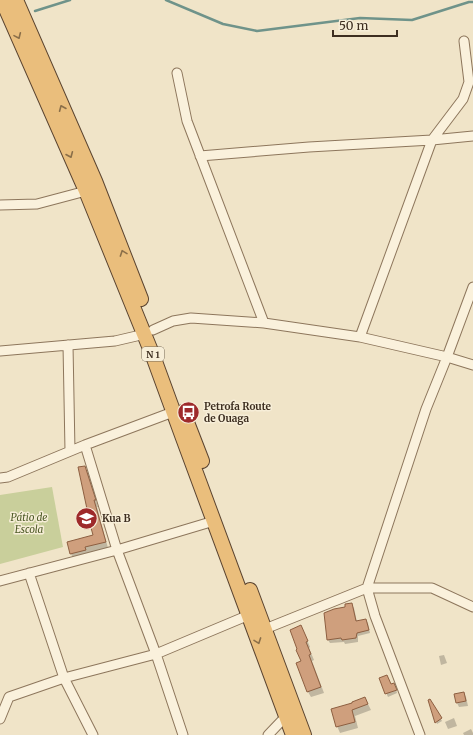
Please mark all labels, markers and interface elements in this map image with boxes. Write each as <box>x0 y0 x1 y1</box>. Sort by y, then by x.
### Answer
scale bar <box>333 12 397 38</box>
text: 50 m <box>339 18 368 33</box>
one-way arrow <box>13 31 21 39</box>
one-way arrow <box>59 104 67 112</box>
one-way arrow <box>65 150 73 158</box>
one-way arrow <box>119 250 127 257</box>
road number: N 1 <box>142 347 164 361</box>
bus stop icon: Petrofa Route de Ouaga <box>176 399 202 425</box>
place label: Petrofa Route de Ouaga <box>204 400 271 425</box>
school or university icon: Kua B <box>73 505 99 531</box>
park label: Pátio de Escola <box>11 511 47 536</box>
place label: Kua B <box>102 512 131 525</box>
one-way arrow <box>254 638 262 645</box>

